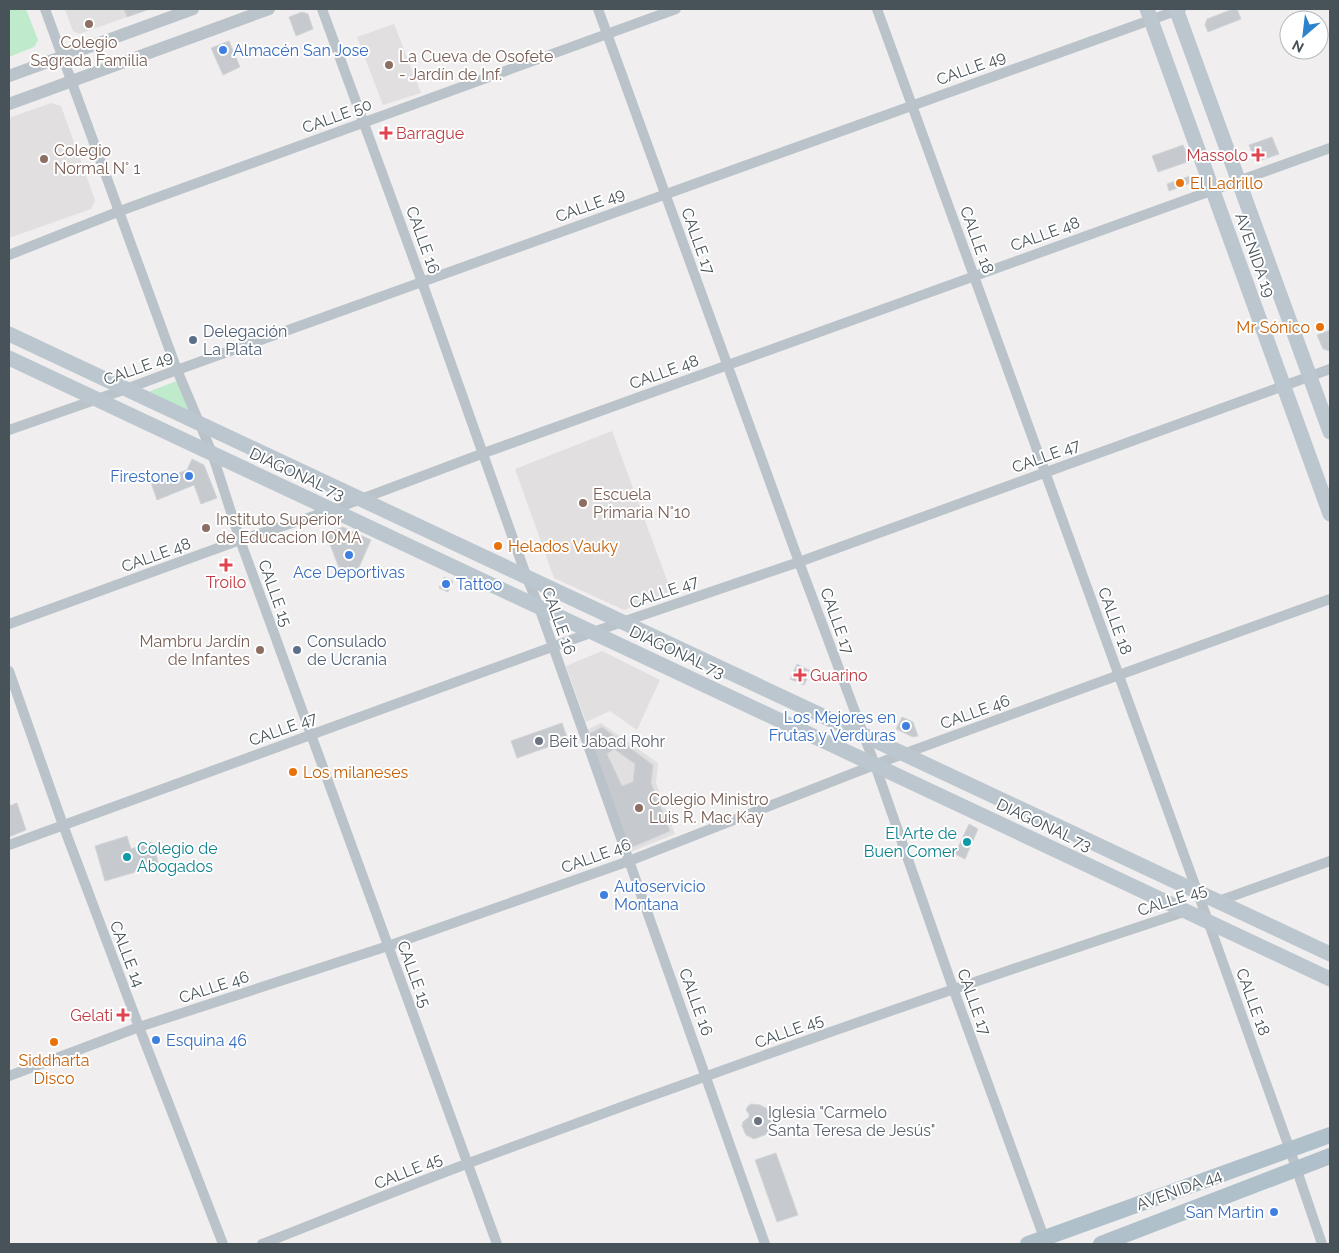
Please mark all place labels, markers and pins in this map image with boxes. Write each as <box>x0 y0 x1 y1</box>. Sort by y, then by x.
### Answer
marker: Colegio Sagrada Familia <box>83 18 95 30</box>
place label: Colegio Sagrada Familia <box>30 33 148 70</box>
place label: Almacén San Jose <box>233 41 369 60</box>
marker: Almacén San Jose <box>217 44 229 56</box>
place label: La Cueva de Osofete - Jardín de Inf. <box>399 47 553 84</box>
marker: La Cueva de Osofete - Jardín de Inf. <box>383 59 395 71</box>
place label: Barrague <box>396 124 464 143</box>
marker: Barrague <box>380 127 392 139</box>
place label: Colegio Normal N° 1 <box>54 141 140 178</box>
place label: Massolo <box>1186 146 1248 165</box>
marker: Massolo <box>1252 149 1264 161</box>
marker: Colegio Normal N° 1 <box>38 153 50 165</box>
place label: El Ladrillo <box>1190 174 1263 193</box>
marker: El Ladrillo <box>1174 177 1186 189</box>
place label: Mr Sónico <box>1236 318 1310 337</box>
marker: Mr Sónico <box>1314 321 1326 333</box>
place label: Delegación La Plata <box>203 322 287 359</box>
marker: Delegación La Plata <box>187 334 199 346</box>
place label: Firestone <box>110 467 179 486</box>
marker: Firestone <box>183 470 195 482</box>
place label: Escuela Primaria N°10 <box>593 485 691 522</box>
marker: Escuela Primaria N°10 <box>577 497 589 509</box>
place label: Instituto Superior de Educacion IOMA <box>216 510 362 547</box>
marker: Instituto Superior de Educacion IOMA <box>200 522 212 534</box>
place label: Helados Vauky <box>508 537 619 556</box>
marker: Helados Vauky <box>492 540 504 552</box>
marker: Ace Deportivas <box>343 549 355 561</box>
marker: Troilo <box>220 559 232 571</box>
place label: Ace Deportivas <box>293 563 405 582</box>
place label: Troilo <box>206 573 246 592</box>
place label: Tattoo <box>456 575 502 594</box>
marker: Tattoo <box>440 578 452 590</box>
place label: Mambru Jardín de Infantes <box>140 632 250 669</box>
place label: Consulado de Ucrania <box>307 632 387 669</box>
marker: Mambru Jardín de Infantes <box>254 644 266 656</box>
marker: Consulado de Ucrania <box>291 644 303 656</box>
place label: Guarino <box>810 666 868 685</box>
marker: Guarino <box>794 669 806 681</box>
place label: Los Mejores en Frutas y Verduras <box>769 708 896 745</box>
marker: Los Mejores en Frutas y Verduras <box>900 720 912 732</box>
place label: Beit Jabad Rohr <box>549 732 665 751</box>
marker: Beit Jabad Rohr <box>533 735 545 747</box>
place label: Los milaneses <box>303 763 409 782</box>
marker: Los milaneses <box>287 766 299 778</box>
place label: Colegio Ministro Luis R. Mac Kay <box>649 790 769 827</box>
marker: Colegio Ministro Luis R. Mac Kay <box>633 802 645 814</box>
place label: El Arte de Buen Comer <box>864 824 957 861</box>
marker: El Arte de Buen Comer <box>961 836 973 848</box>
place label: Colegio de Abogados <box>137 839 218 876</box>
marker: Colegio de Abogados <box>121 851 133 863</box>
place label: Autoservicio Montana <box>614 877 705 914</box>
marker: Autoservicio Montana <box>598 889 610 901</box>
place label: Gelati <box>70 1006 113 1025</box>
marker: Gelati <box>117 1009 129 1021</box>
place label: Esquina 46 <box>166 1031 247 1050</box>
marker: Esquina 46 <box>150 1034 162 1046</box>
marker: Siddharta Disco <box>48 1036 60 1048</box>
place label: Siddharta Disco <box>19 1051 89 1088</box>
place label: Iglesia "Carmelo Santa Teresa de Jesús" <box>768 1103 936 1140</box>
marker: Iglesia "Carmelo Santa Teresa de Jesús" <box>752 1115 764 1127</box>
place label: San Martin <box>1186 1203 1264 1222</box>
marker: San Martin <box>1268 1206 1280 1218</box>

